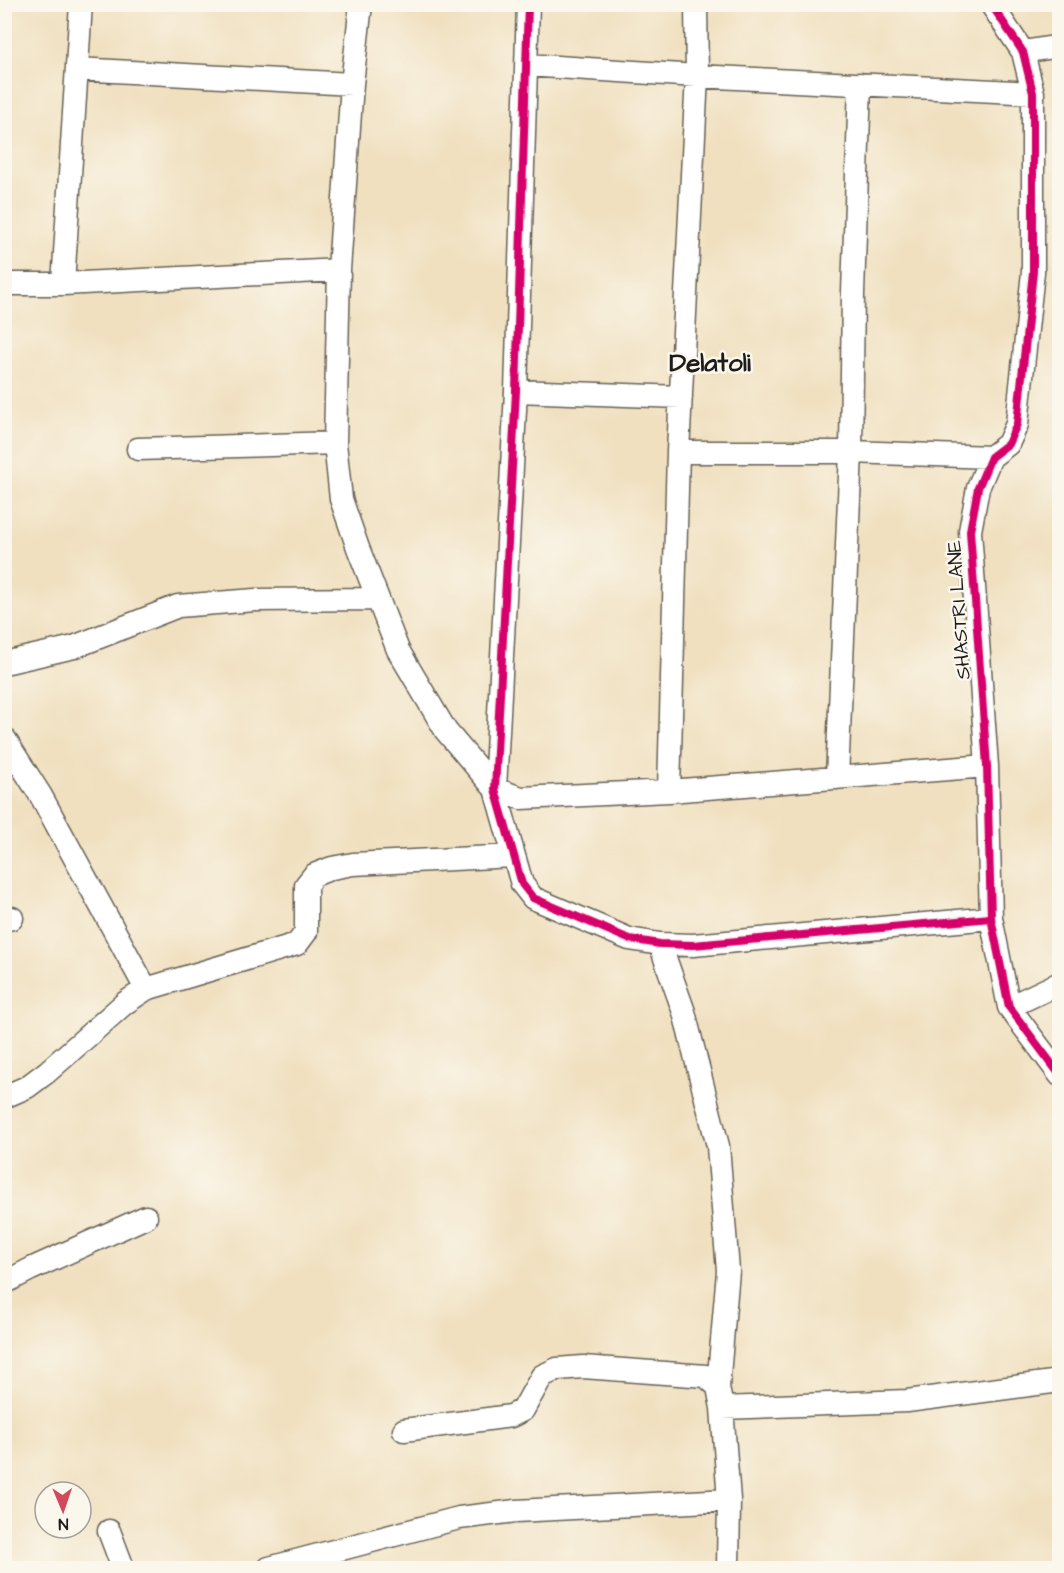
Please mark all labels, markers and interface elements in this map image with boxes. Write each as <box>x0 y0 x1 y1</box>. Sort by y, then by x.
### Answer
district label: Delatoli <box>669 345 751 381</box>
street label: SHASTRI LANE <box>940 539 978 681</box>
north arrow <box>33 1480 93 1540</box>
text: N <box>58 1513 69 1535</box>

